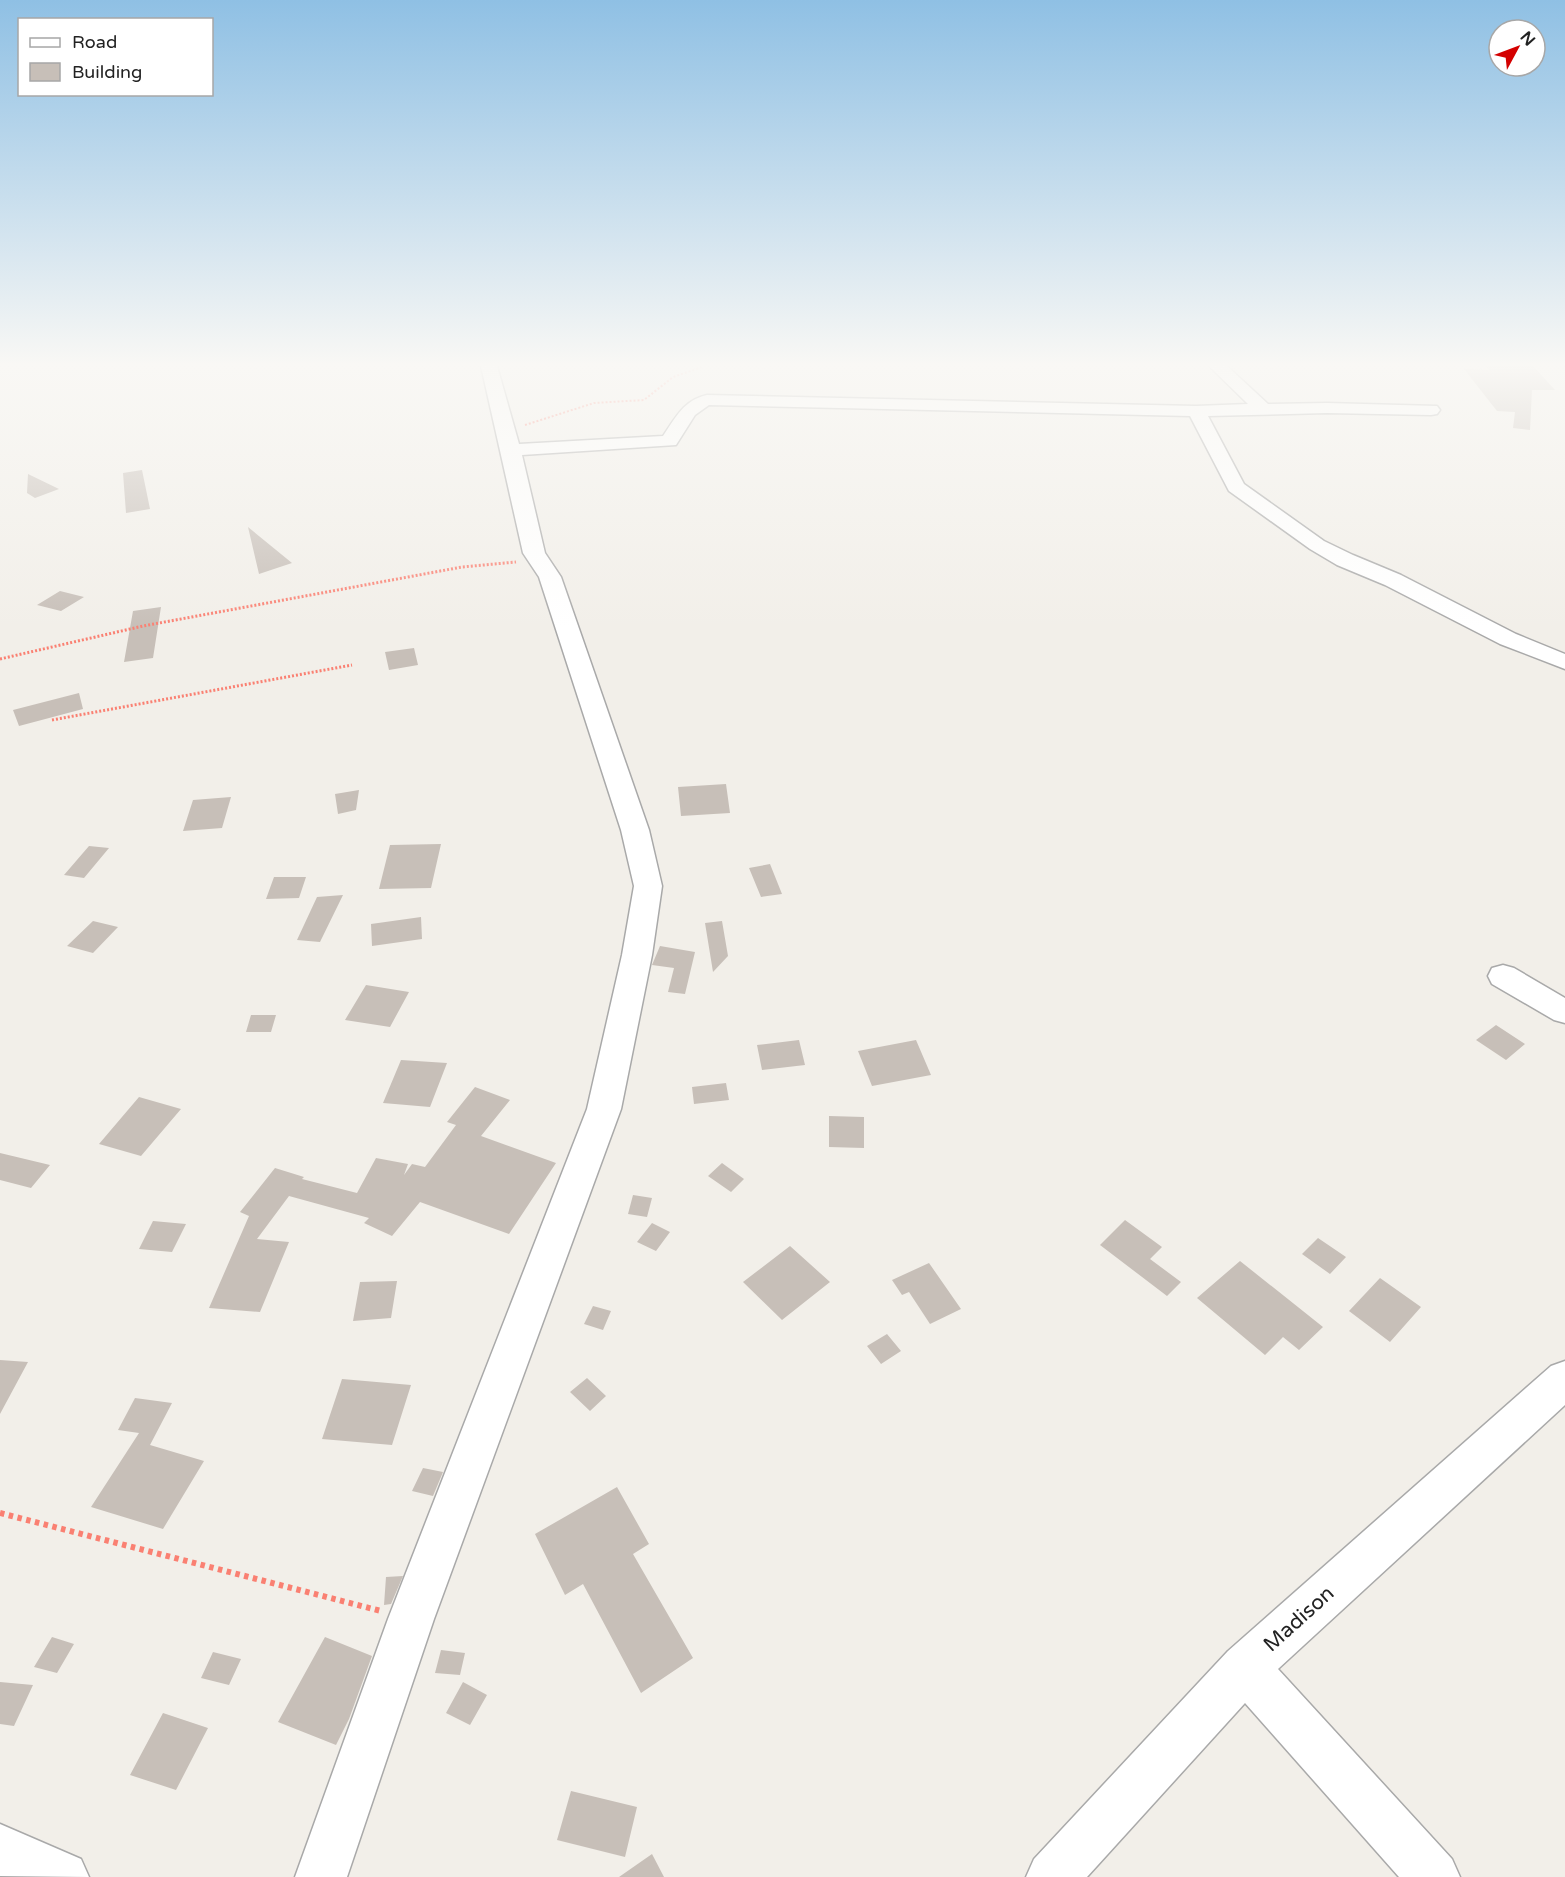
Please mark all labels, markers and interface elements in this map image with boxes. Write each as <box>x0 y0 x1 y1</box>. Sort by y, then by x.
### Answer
legend <box>18 18 213 96</box>
north arrow <box>1487 18 1547 78</box>
text: N <box>1516 27 1539 50</box>
text: Road <box>72 31 117 53</box>
text: Building <box>72 61 142 83</box>
street label: Madison <box>1259 1581 1339 1657</box>

